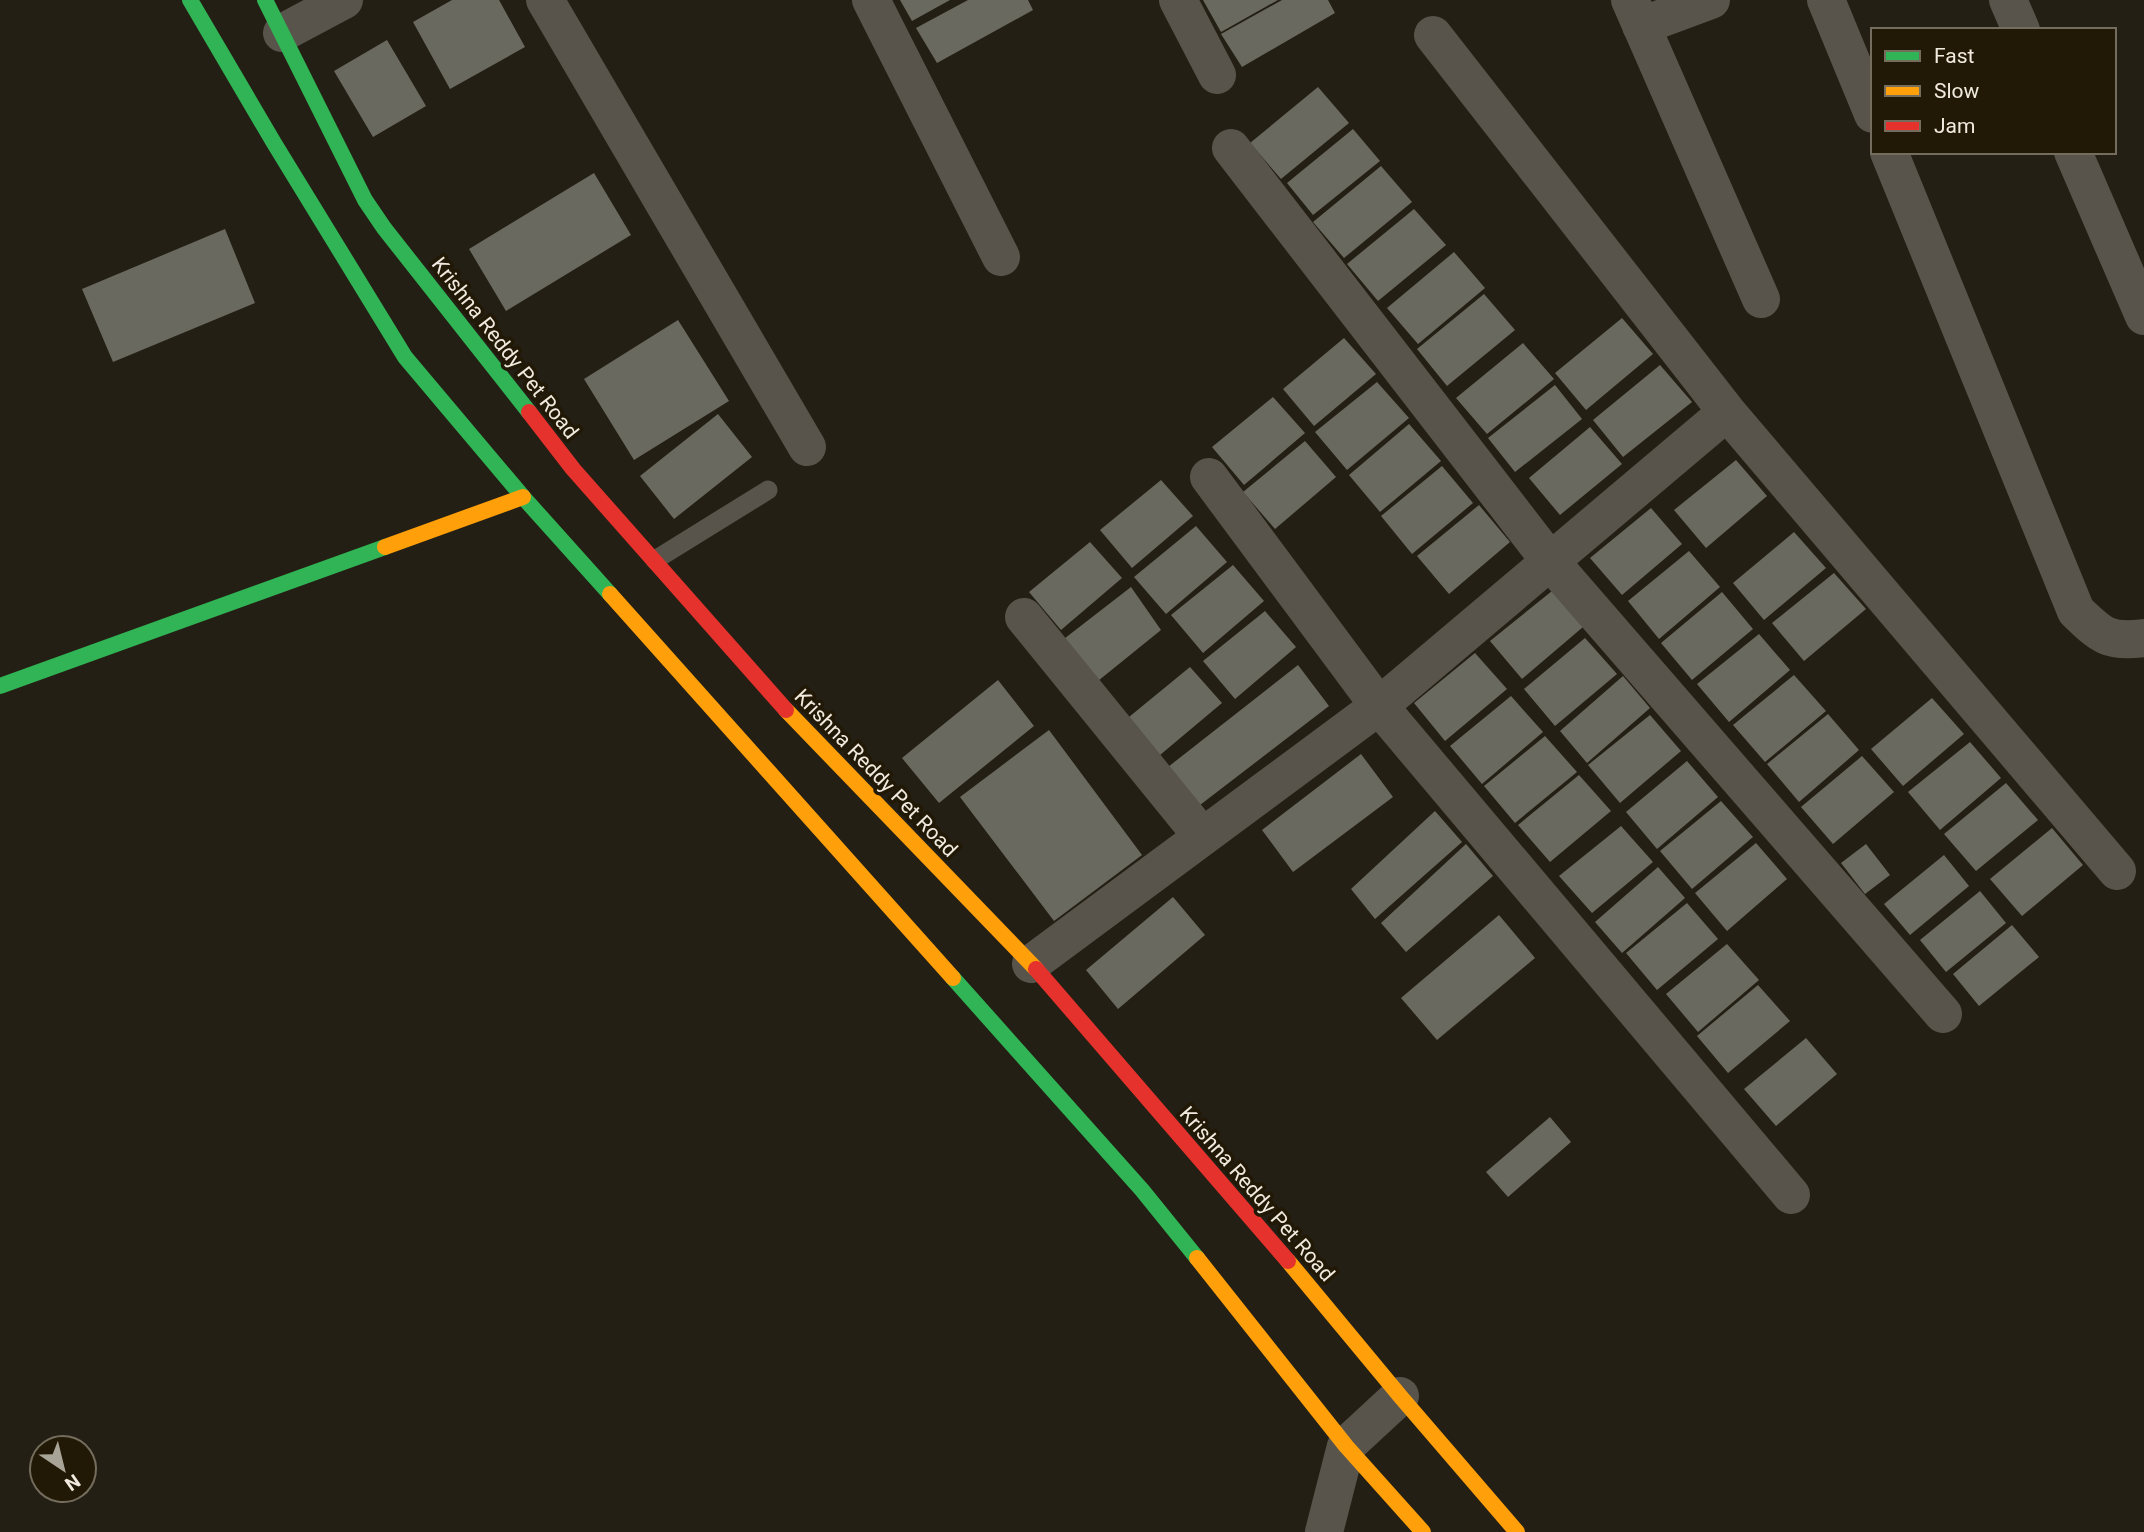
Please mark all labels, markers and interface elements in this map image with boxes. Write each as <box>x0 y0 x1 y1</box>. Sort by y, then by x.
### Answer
legend <box>1871 28 2116 154</box>
text: Fast <box>1934 44 1975 68</box>
text: Slow <box>1934 79 1980 103</box>
text: Jam <box>1934 114 1975 138</box>
street label: Krishna Reddy Pet Road <box>427 253 583 443</box>
street label: Krishna Reddy Pet Road <box>790 684 962 862</box>
street label: Krishna Reddy Pet Road <box>1175 1102 1339 1286</box>
north arrow <box>28 1434 98 1504</box>
text: N <box>60 1469 85 1496</box>

